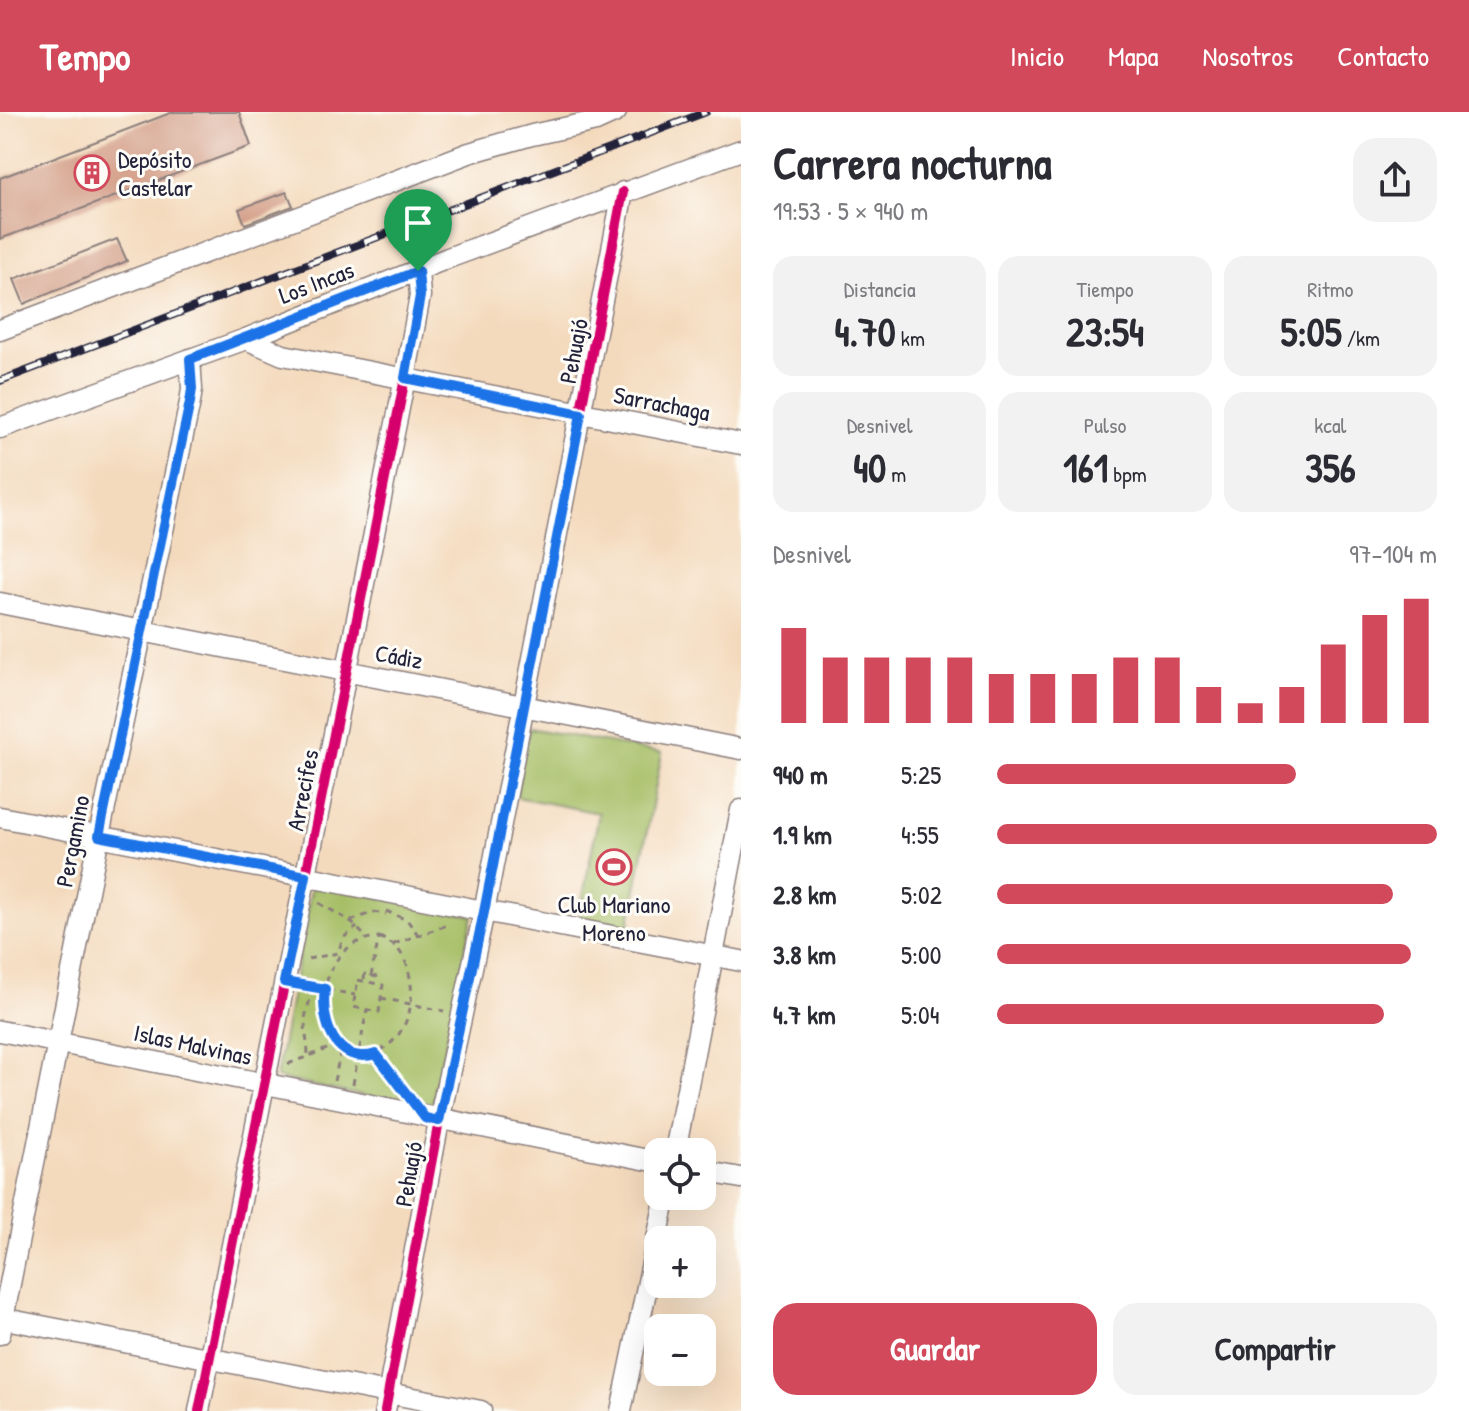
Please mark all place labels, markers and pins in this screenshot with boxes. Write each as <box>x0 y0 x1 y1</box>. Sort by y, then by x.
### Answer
place label: Depósito Castelar <box>118 143 193 203</box>
building icon: Depósito Castelar <box>73 154 111 192</box>
pin <box>384 189 452 271</box>
sports icon: Club Mariano Moreno <box>595 848 633 886</box>
place label: Club Mariano Moreno <box>558 888 671 948</box>

